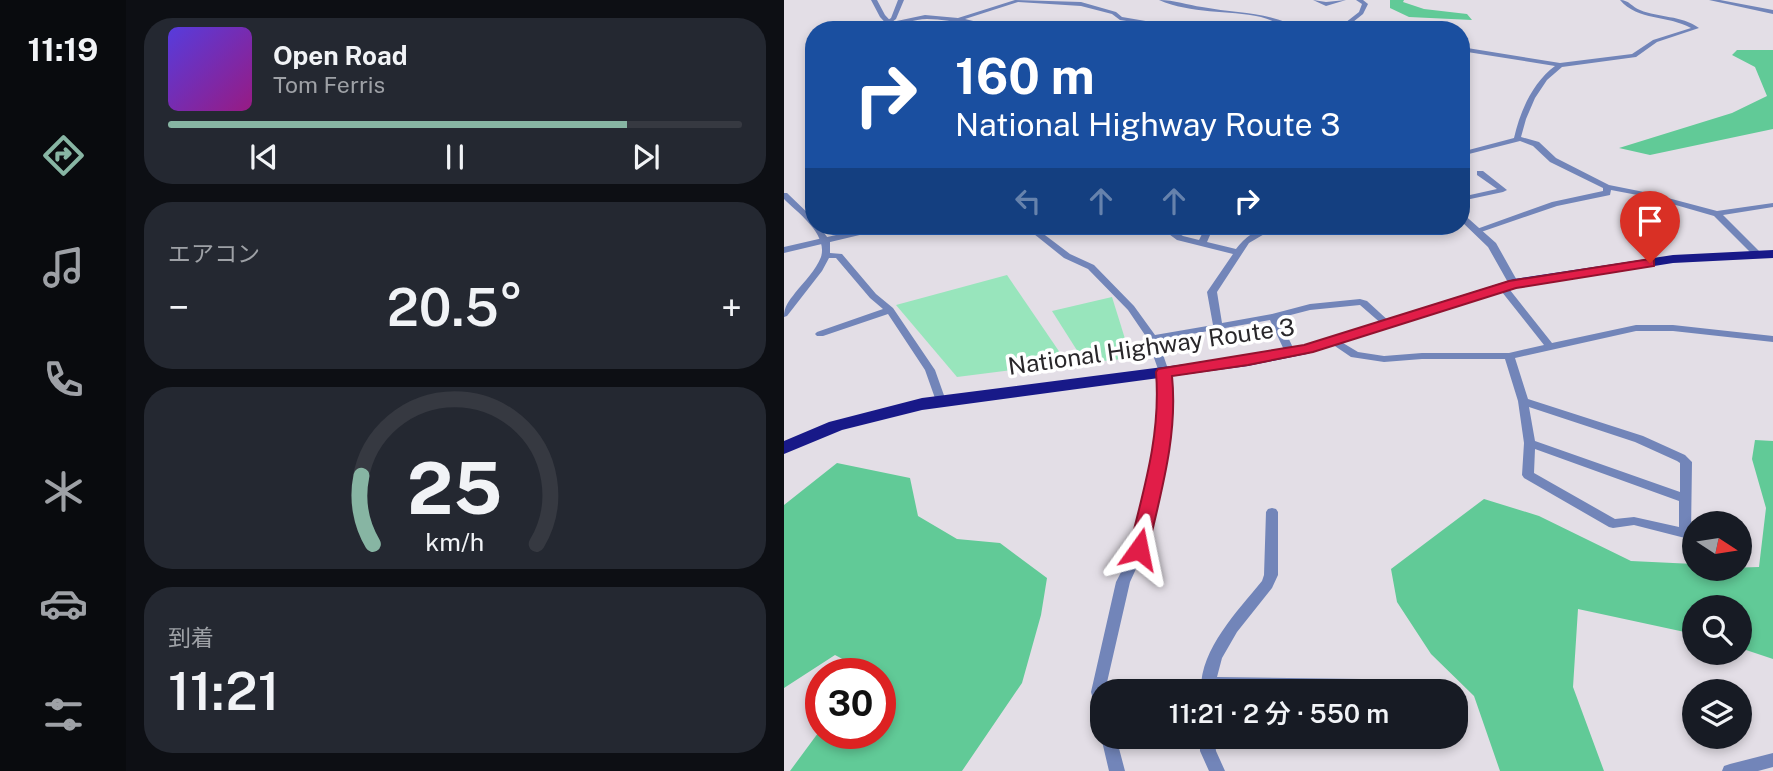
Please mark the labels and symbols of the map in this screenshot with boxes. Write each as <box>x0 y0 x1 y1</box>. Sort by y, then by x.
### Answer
pin <box>1620 191 1680 263</box>
street label: National Highway Route 3 <box>1006 312 1296 380</box>
north arrow <box>1682 511 1752 581</box>
position arrow <box>1102 512 1176 586</box>
speed limit sign: 30 <box>805 658 896 749</box>

